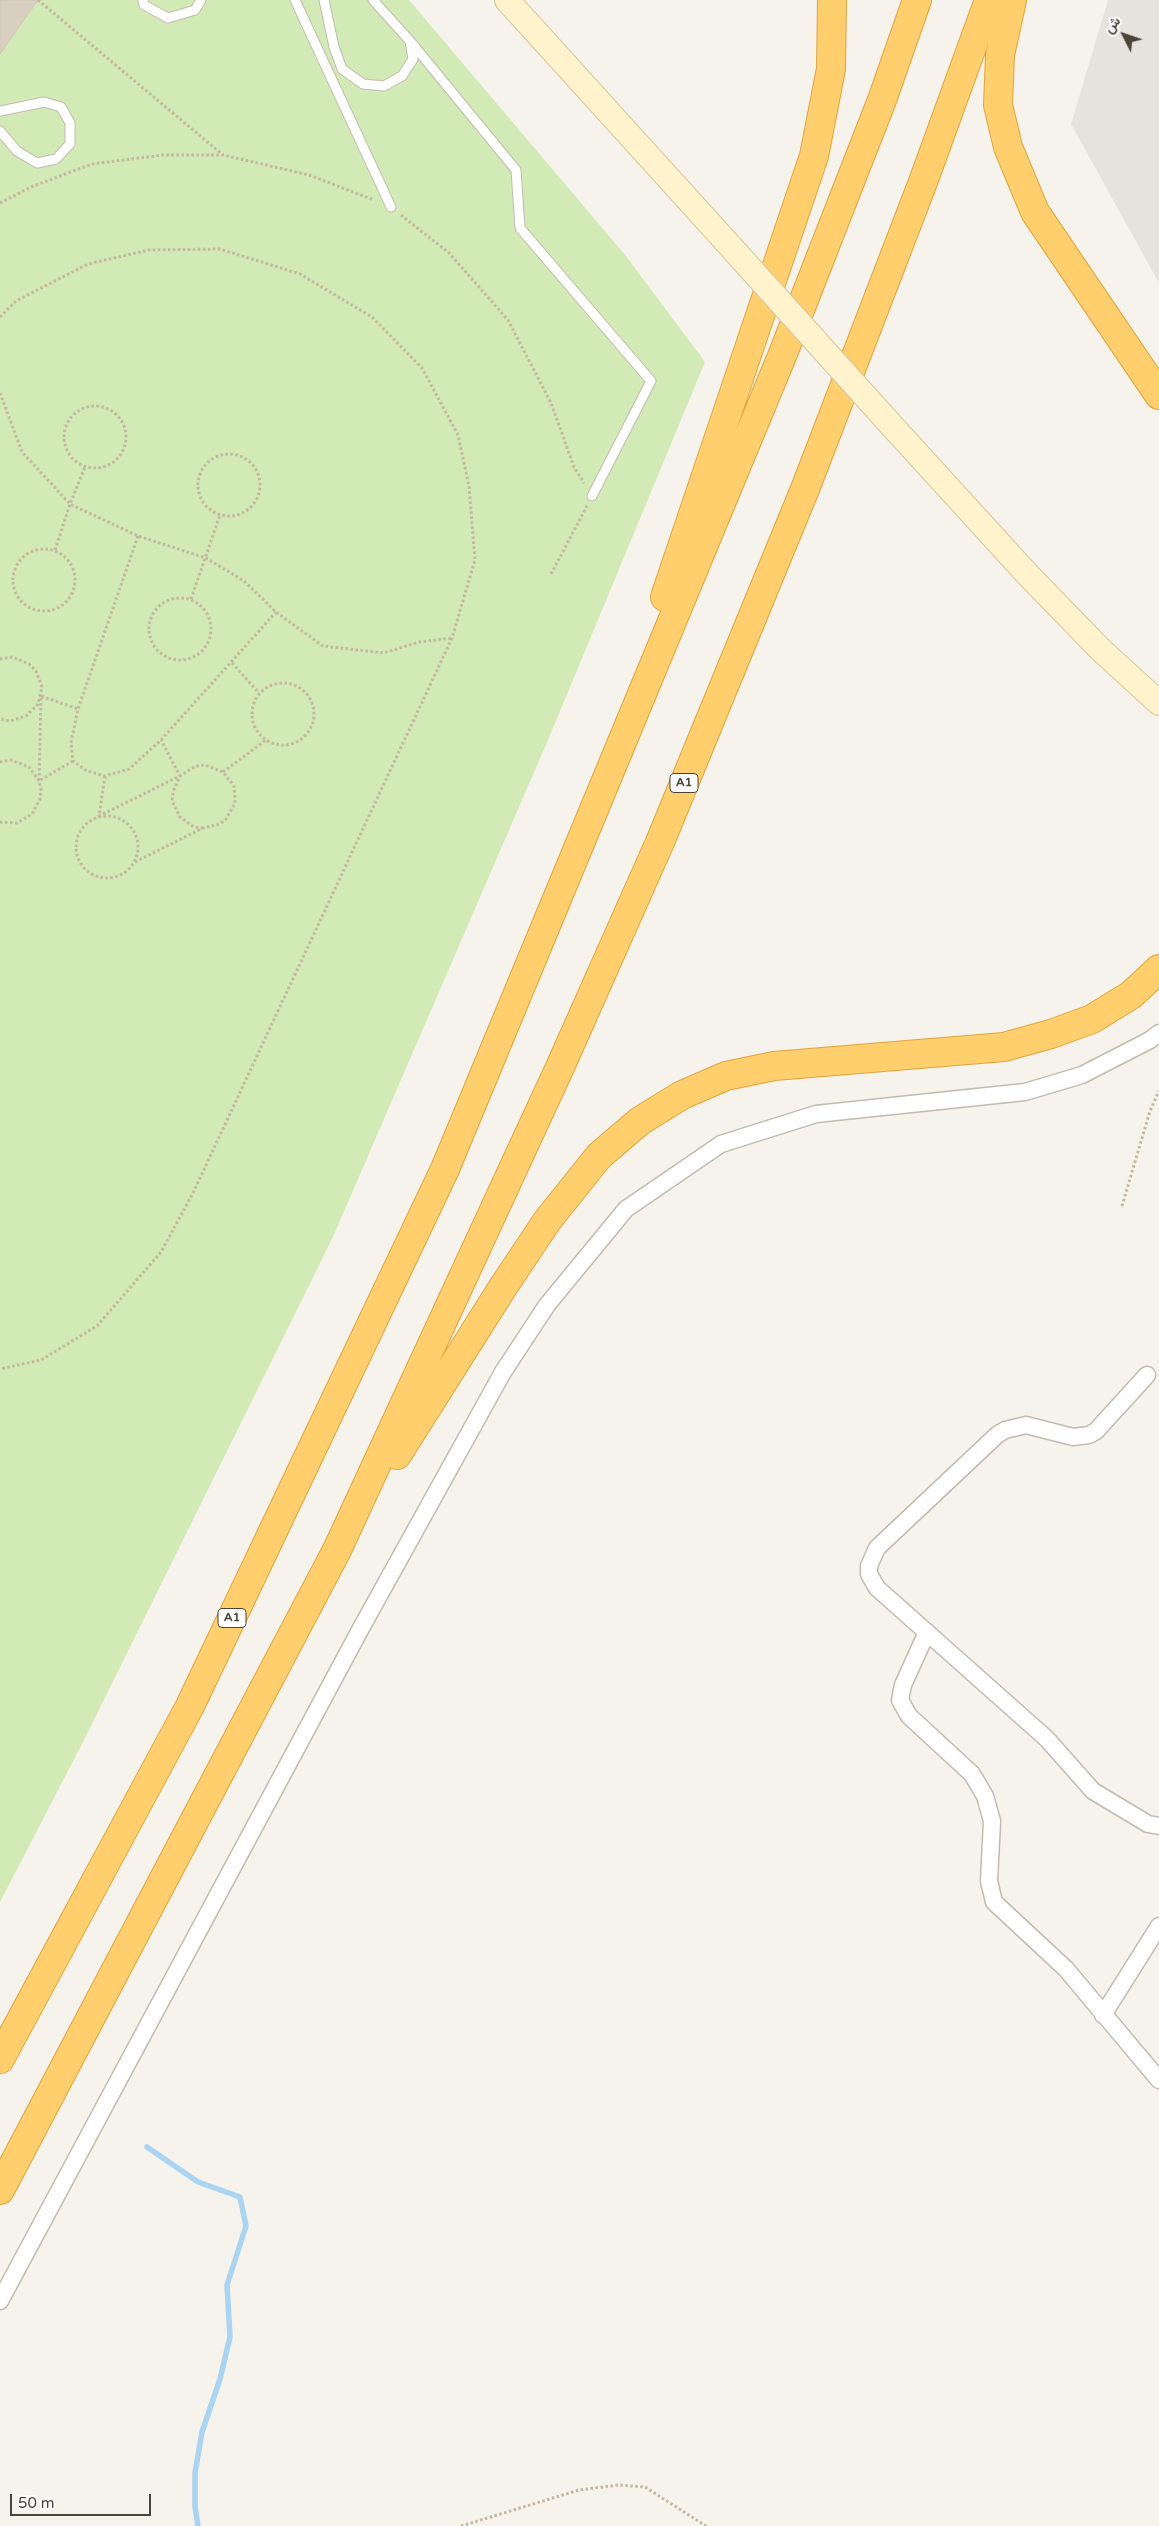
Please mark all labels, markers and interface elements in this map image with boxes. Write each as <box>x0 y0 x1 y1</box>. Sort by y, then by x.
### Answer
north arrow <box>1099 10 1149 60</box>
text: ش <box>1100 13 1124 37</box>
road number: A1 <box>670 774 698 792</box>
road number: A1 <box>218 1609 246 1628</box>
scale bar <box>12 2484 154 2516</box>
text: 50 m <box>18 2494 55 2512</box>

